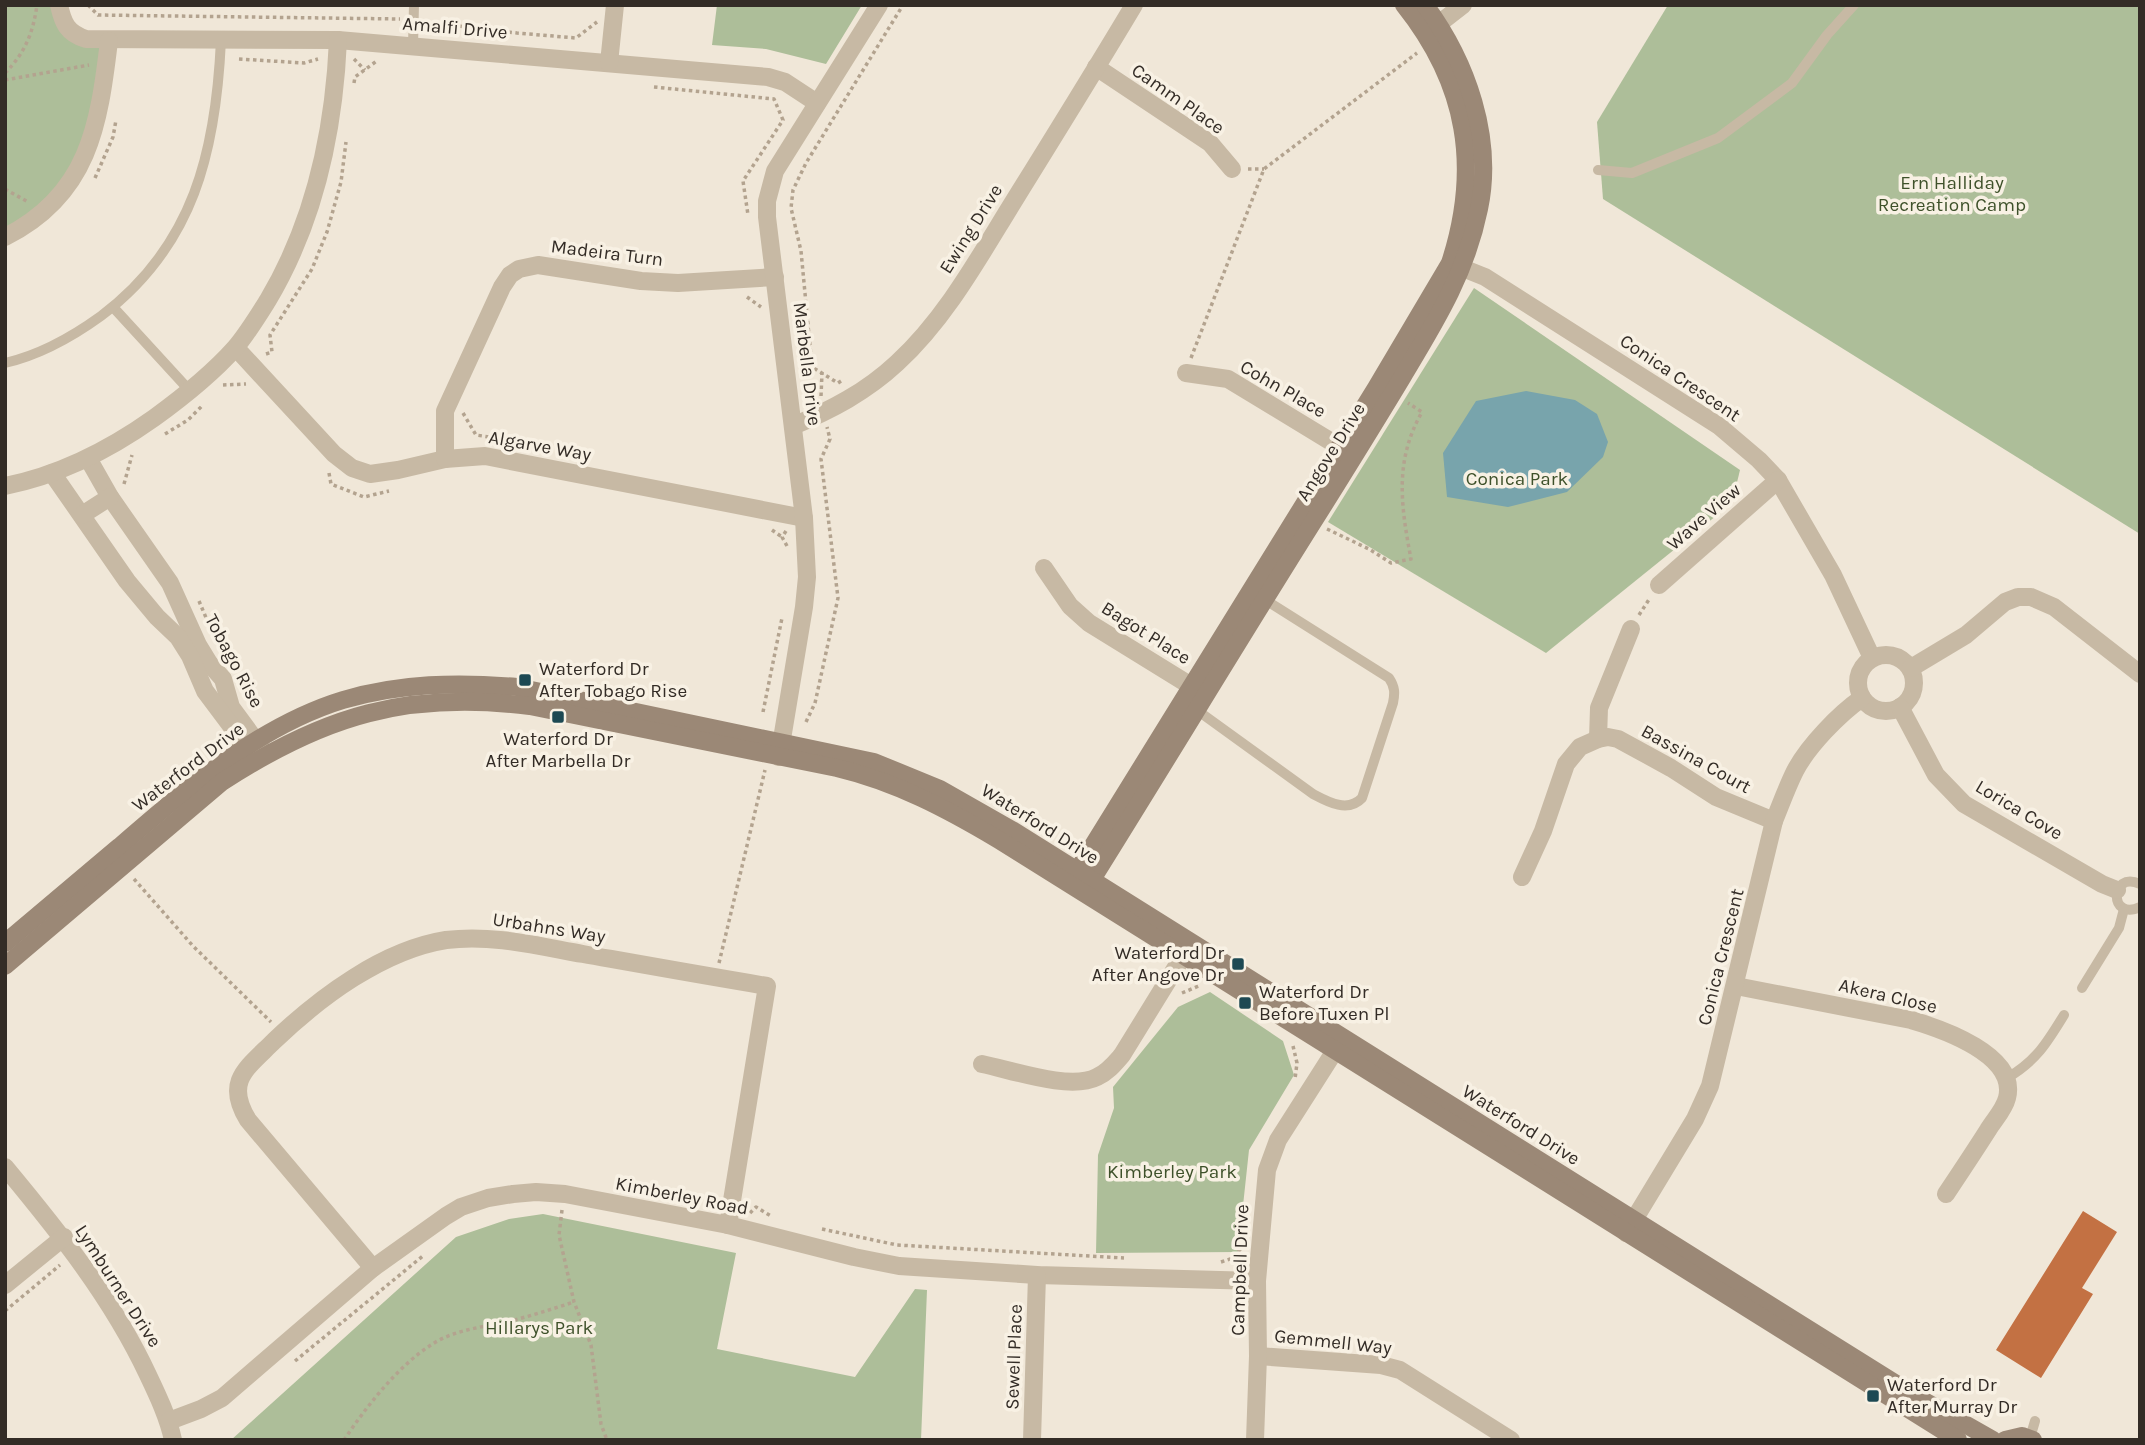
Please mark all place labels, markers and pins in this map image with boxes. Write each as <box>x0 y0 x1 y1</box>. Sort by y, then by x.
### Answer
place label: Waterford Dr After Tobago Rise <box>539 658 687 702</box>
marker: Waterford Dr After Tobago Rise <box>517 672 533 688</box>
marker: Waterford Dr After Marbella Dr <box>550 709 566 725</box>
place label: Waterford Dr After Marbella Dr <box>486 728 631 772</box>
place label: Waterford Dr After Angove Dr <box>1092 942 1224 986</box>
marker: Waterford Dr After Angove Dr <box>1230 956 1246 972</box>
place label: Waterford Dr Before Tuxen Pl <box>1259 981 1390 1025</box>
marker: Waterford Dr Before Tuxen Pl <box>1237 995 1253 1011</box>
place label: Waterford Dr After Murray Dr <box>1887 1374 2017 1418</box>
marker: Waterford Dr After Murray Dr <box>1865 1388 1881 1404</box>

